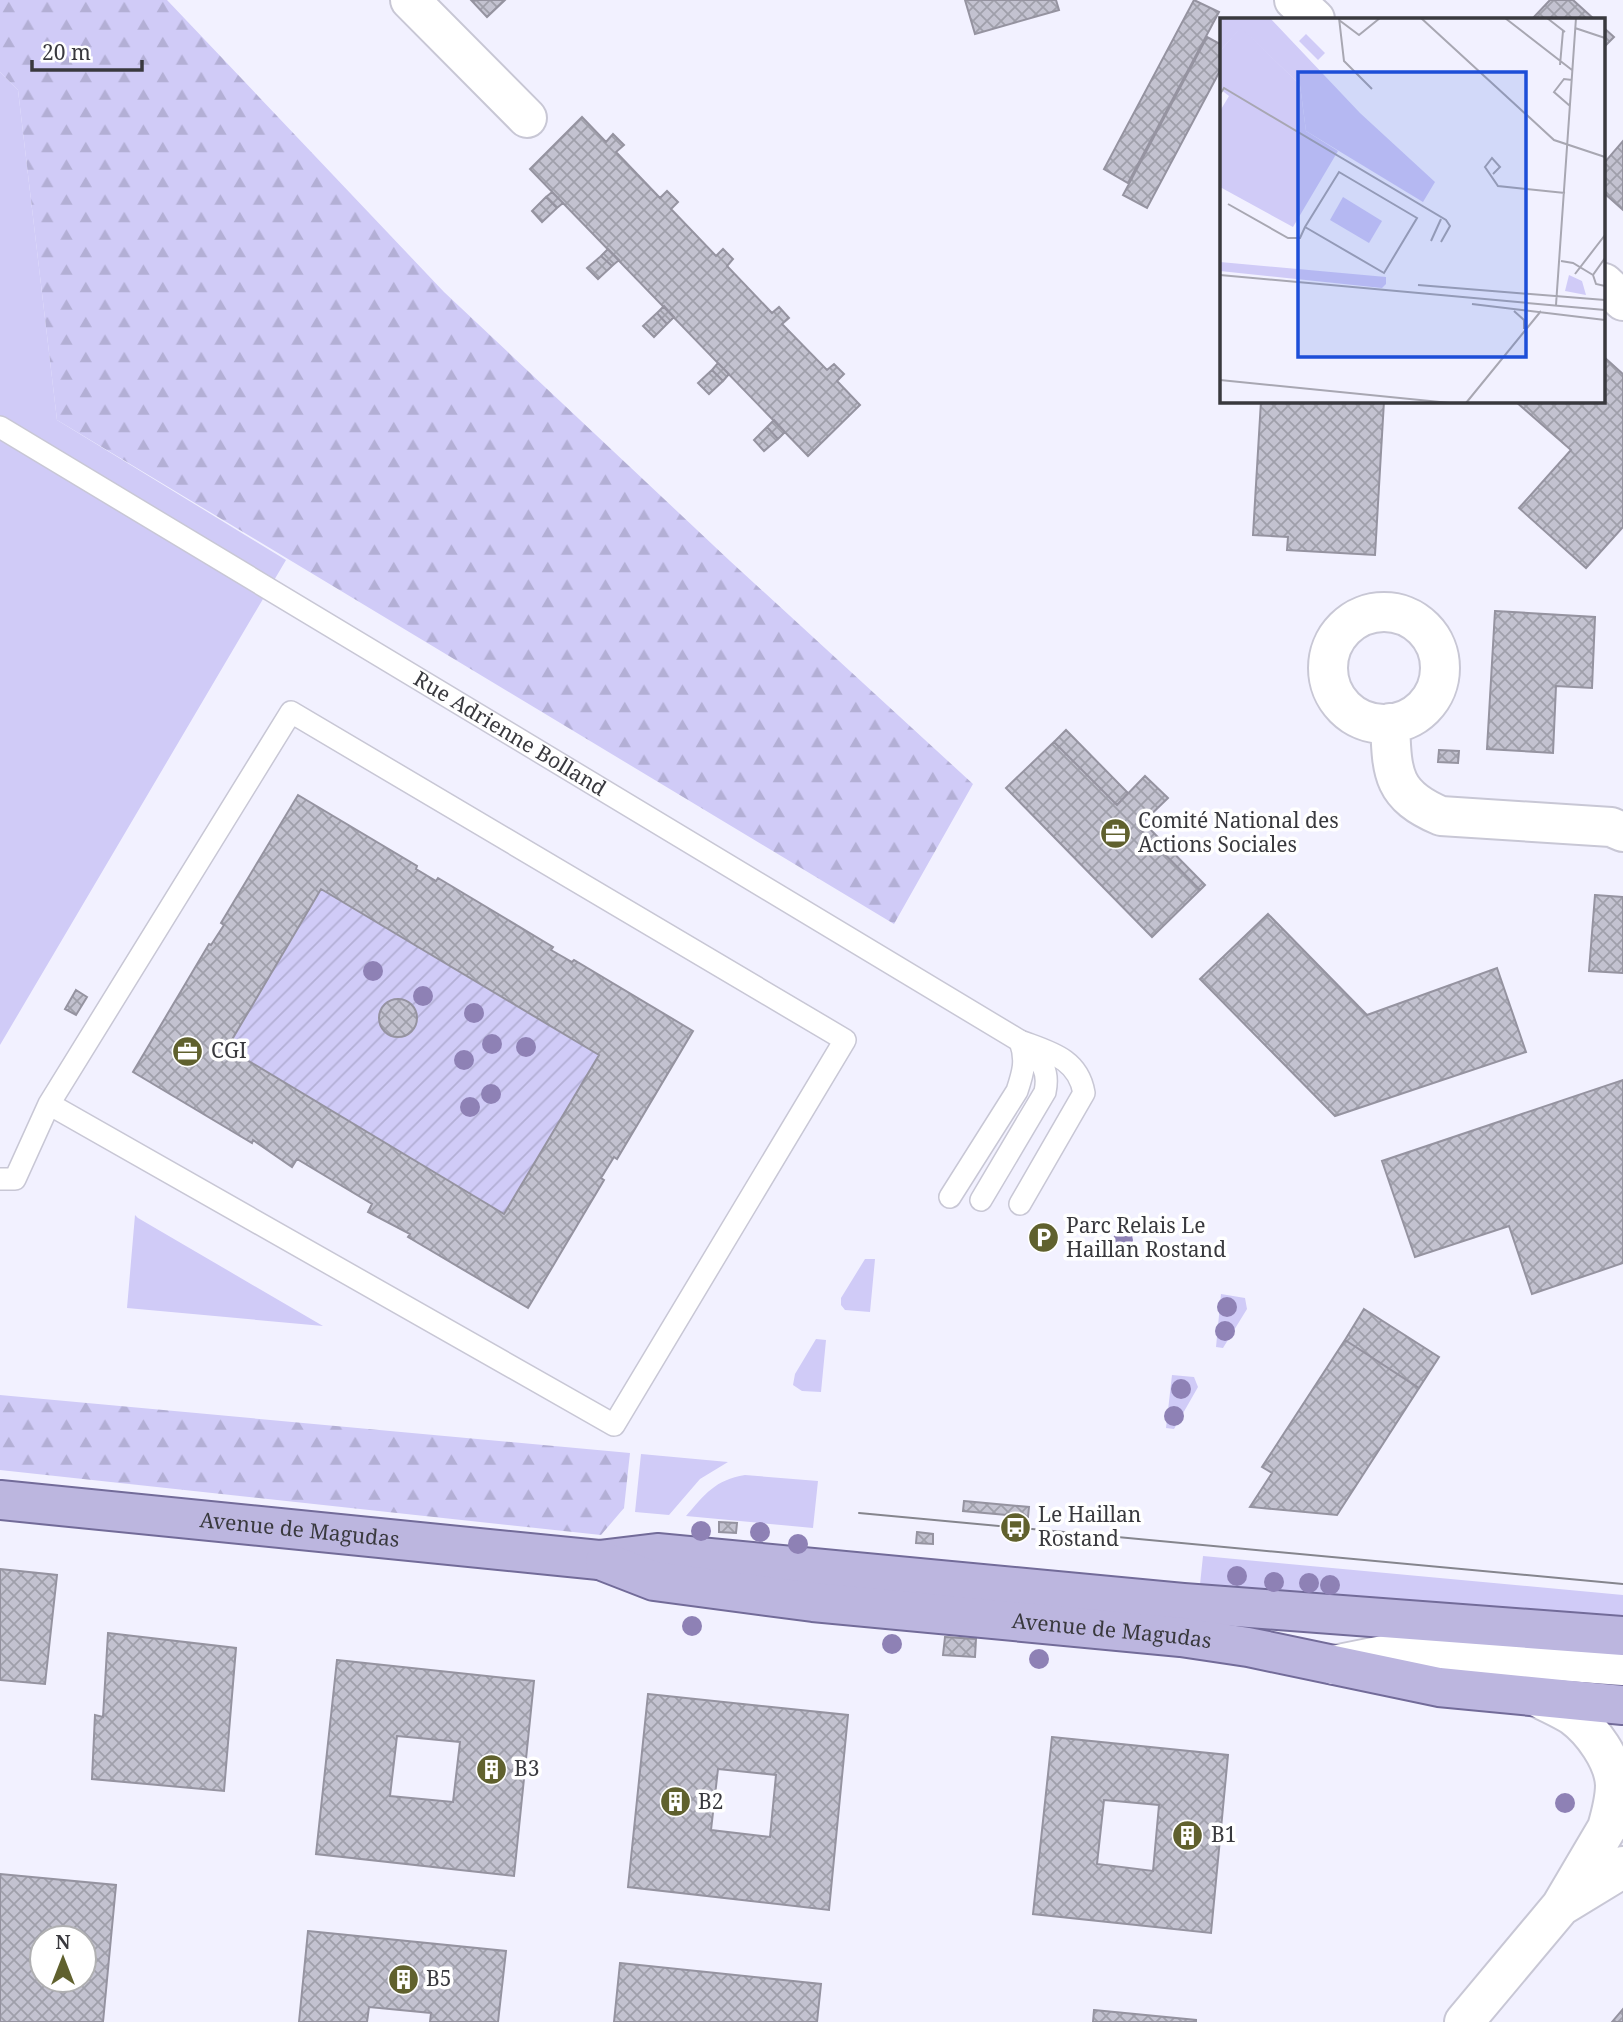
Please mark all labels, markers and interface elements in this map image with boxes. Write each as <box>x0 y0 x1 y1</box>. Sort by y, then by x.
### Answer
inset map <box>1220 18 1606 402</box>
scale bar <box>32 28 142 72</box>
text: 20 m <box>42 38 91 66</box>
street label: Rue Adrienne Bolland <box>409 664 612 802</box>
place label: Comité National des Actions Sociales <box>1138 806 1339 858</box>
office icon: Comité National des Actions Sociales <box>1098 816 1132 850</box>
office icon: CGI <box>171 1034 205 1068</box>
place label: CGI <box>211 1036 247 1064</box>
place label: Parc Relais Le Haillan Rostand <box>1066 1211 1226 1263</box>
parking icon: Parc Relais Le Haillan Rostand <box>1026 1221 1060 1255</box>
place label: Le Haillan Rostand <box>1038 1500 1141 1552</box>
street label: Avenue de Magudas <box>198 1505 401 1553</box>
bus stop icon: Le Haillan Rostand <box>998 1510 1032 1544</box>
street label: Avenue de Magudas <box>1011 1606 1214 1654</box>
building icon: B3 <box>474 1752 508 1786</box>
place label: B3 <box>514 1754 539 1782</box>
building icon: B2 <box>658 1785 692 1819</box>
place label: B2 <box>698 1787 723 1815</box>
building icon: B1 <box>1171 1818 1205 1852</box>
place label: B1 <box>1211 1820 1236 1848</box>
north arrow <box>28 1924 98 1994</box>
text: N <box>56 1929 71 1955</box>
building icon: B5 <box>386 1962 420 1996</box>
place label: B5 <box>426 1964 451 1992</box>

